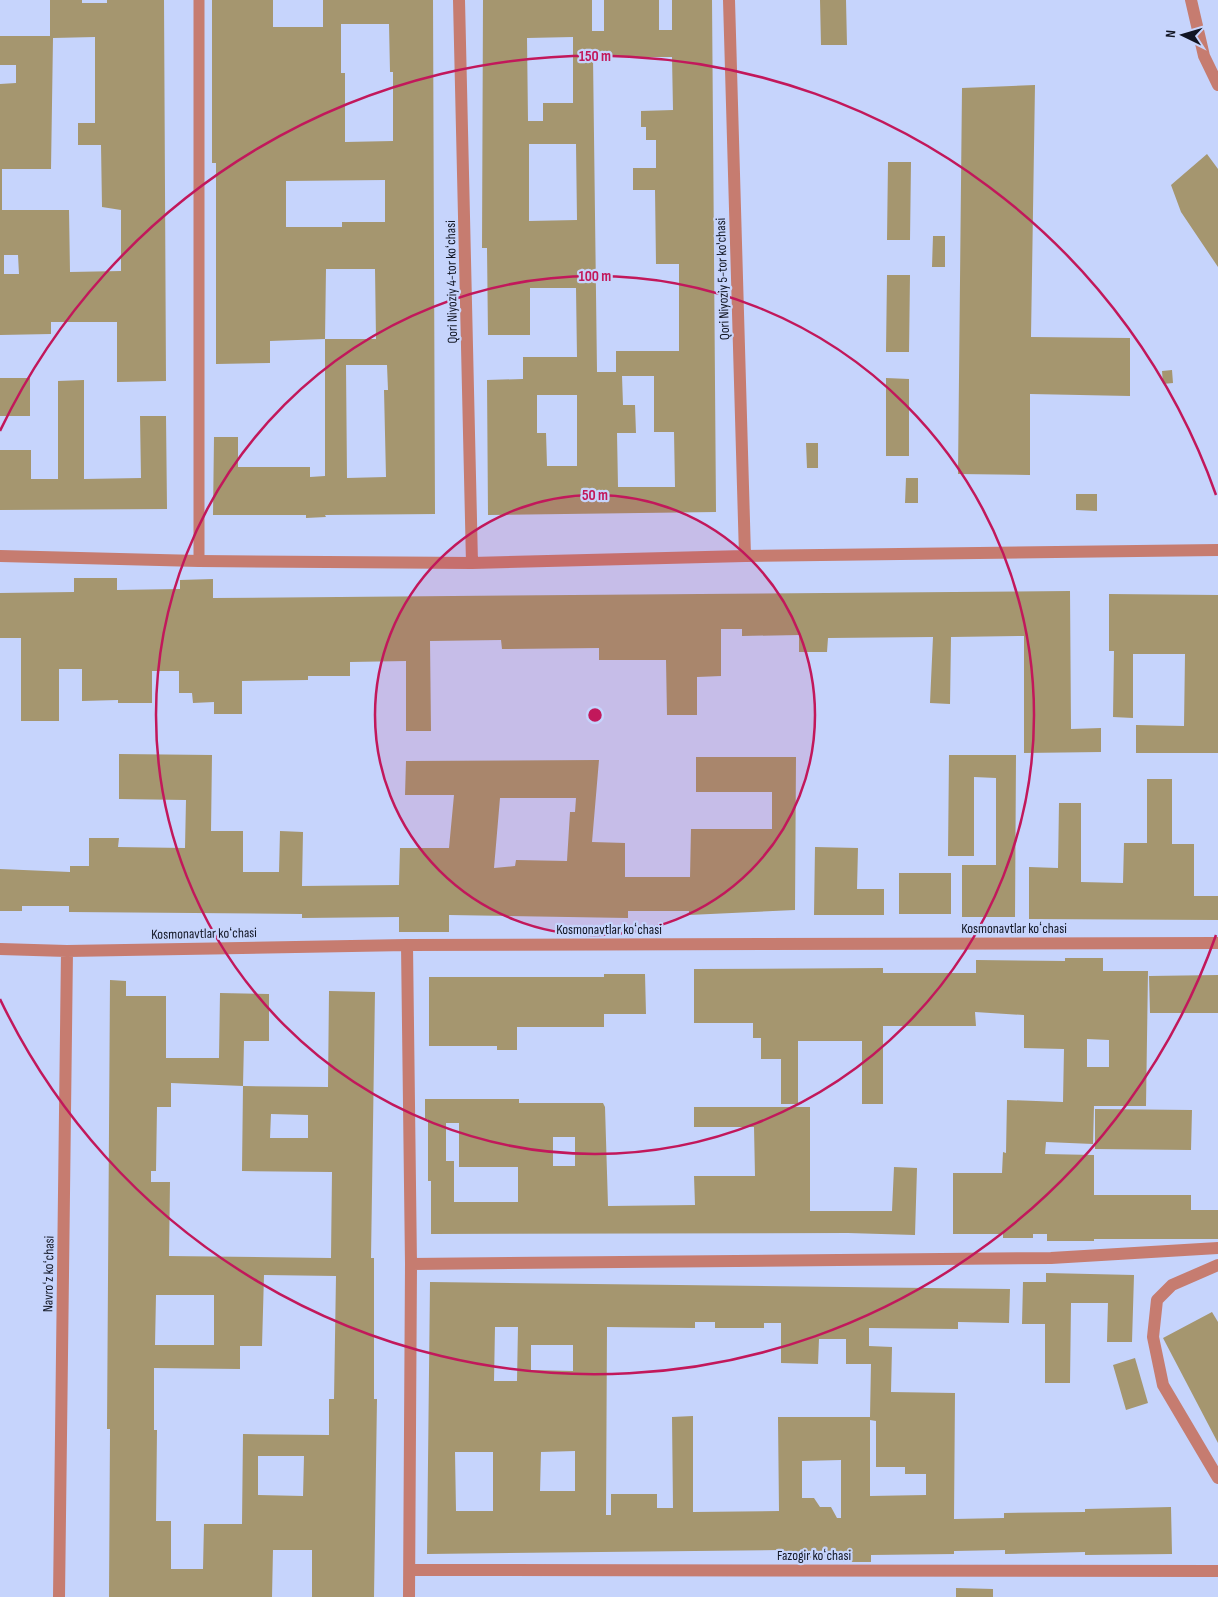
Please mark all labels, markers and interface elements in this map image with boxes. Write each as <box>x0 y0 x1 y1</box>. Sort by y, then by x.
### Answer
north arrow <box>1158 10 1208 60</box>
text: N <box>1162 29 1179 38</box>
text: 150 m <box>579 47 611 66</box>
street label: Qori Niyoziy 5-tor ko'chasi <box>712 218 733 340</box>
street label: Qori Niyoziy 4-tor koʻchasi <box>442 220 461 344</box>
text: 100 m <box>579 267 611 286</box>
text: 50 m <box>582 486 608 505</box>
centre of rings <box>586 706 604 724</box>
street label: Kosmonavtlar koʻchasi <box>961 920 1067 937</box>
street label: Kosmonavtlar koʻchasi <box>556 921 662 938</box>
street label: Kosmonavtlar koʻchasi <box>151 924 257 943</box>
street label: Navroʻz koʻchasi <box>39 1236 58 1312</box>
street label: Fazogir koʻchasi <box>777 1547 851 1564</box>

